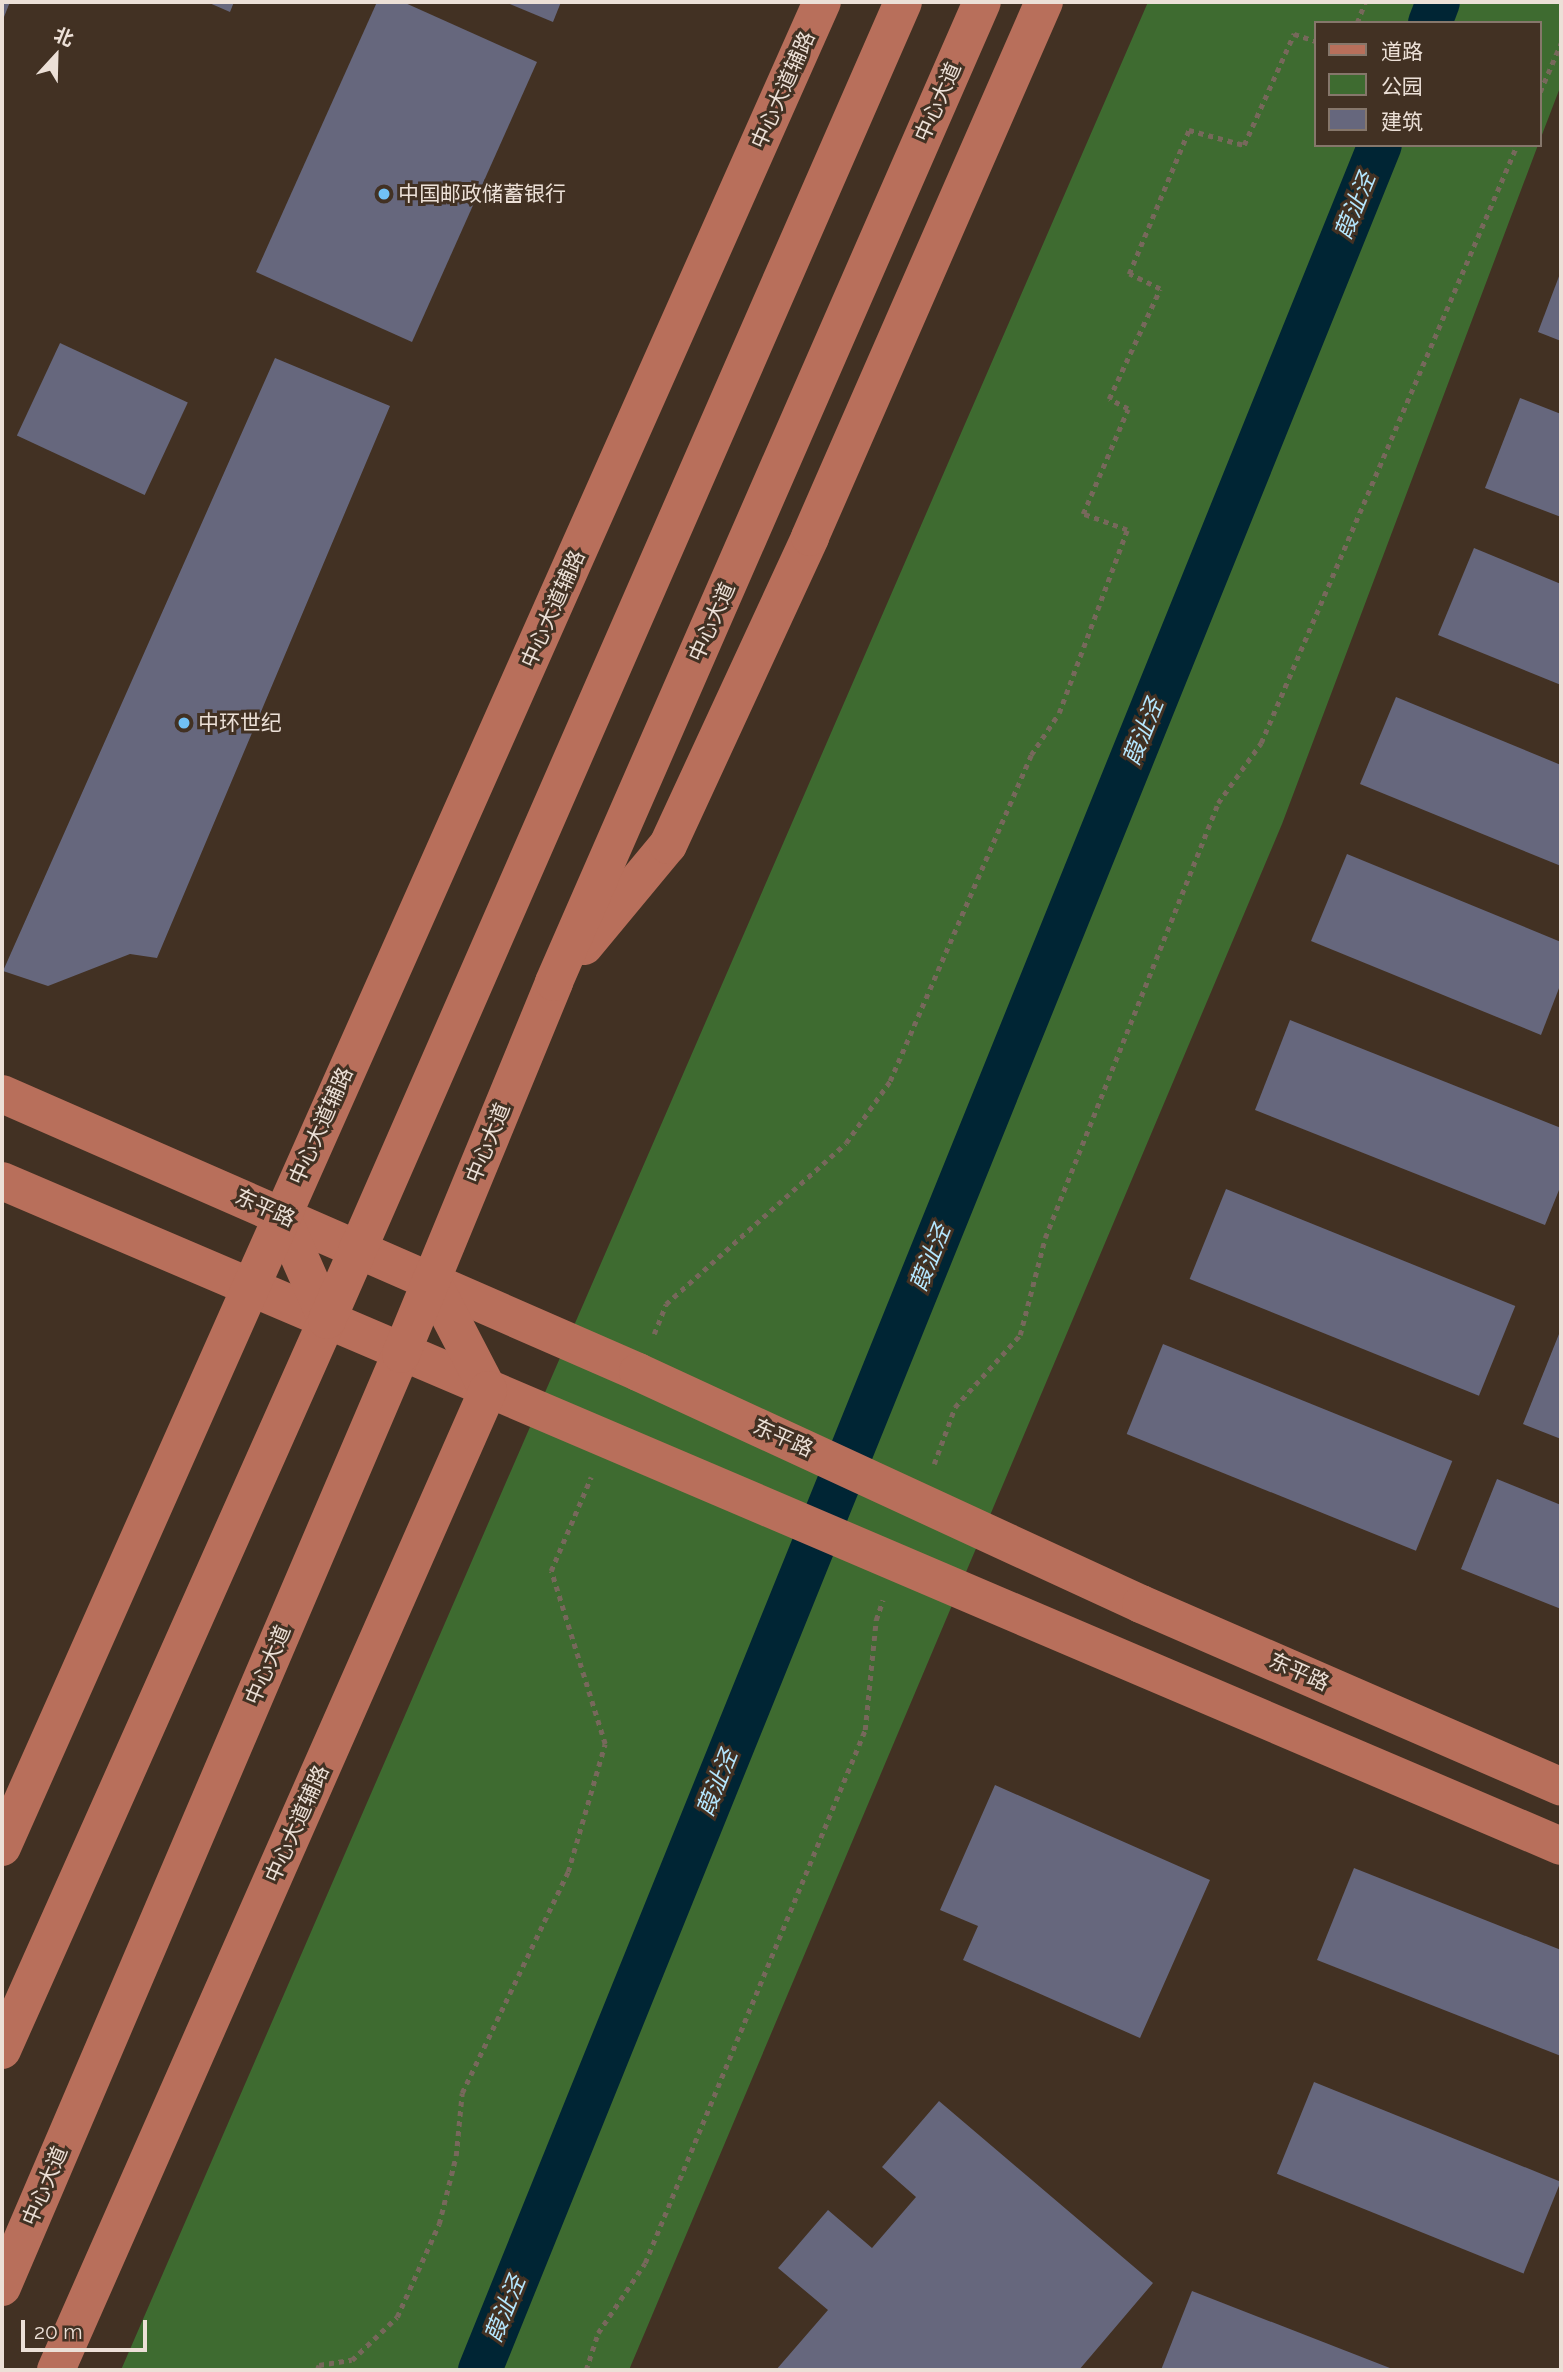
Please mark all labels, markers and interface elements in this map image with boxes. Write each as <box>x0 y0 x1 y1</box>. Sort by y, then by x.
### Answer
north arrow <box>21 21 91 91</box>
legend <box>1314 21 1542 147</box>
text: 北 <box>51 23 77 50</box>
street label: 中心大道辅路 <box>746 27 820 153</box>
text: 道路 <box>1381 39 1423 64</box>
street label: 中心大道 <box>909 59 967 145</box>
text: 公园 <box>1381 74 1423 99</box>
text: 建筑 <box>1381 109 1423 134</box>
water label: 葭沚泾 <box>1329 169 1381 243</box>
place label: 中国邮政储蓄银行 <box>398 181 566 207</box>
marker: 中国邮政储蓄银行 <box>376 186 392 202</box>
street label: 中心大道辅路 <box>516 546 590 672</box>
street label: 中心大道 <box>683 579 741 665</box>
water label: 葭沚泾 <box>1117 695 1169 769</box>
place label: 中环世纪 <box>198 710 282 736</box>
marker: 中环世纪 <box>176 715 192 731</box>
street label: 中心大道辅路 <box>284 1063 358 1189</box>
street label: 中心大道 <box>461 1099 515 1187</box>
street label: 东平路 <box>231 1184 299 1232</box>
water label: 葭沚泾 <box>904 1221 956 1295</box>
street label: 东平路 <box>749 1414 817 1462</box>
street label: 中心大道 <box>240 1621 296 1709</box>
street label: 东平路 <box>1265 1648 1333 1696</box>
water label: 葭沚泾 <box>691 1746 743 1820</box>
street label: 中心大道辅路 <box>260 1761 334 1887</box>
street label: 中心大道 <box>17 2142 73 2230</box>
water label: 葭沚泾 <box>479 2272 531 2346</box>
scale bar <box>24 2306 150 2350</box>
text: 20 m <box>34 2319 82 2344</box>

